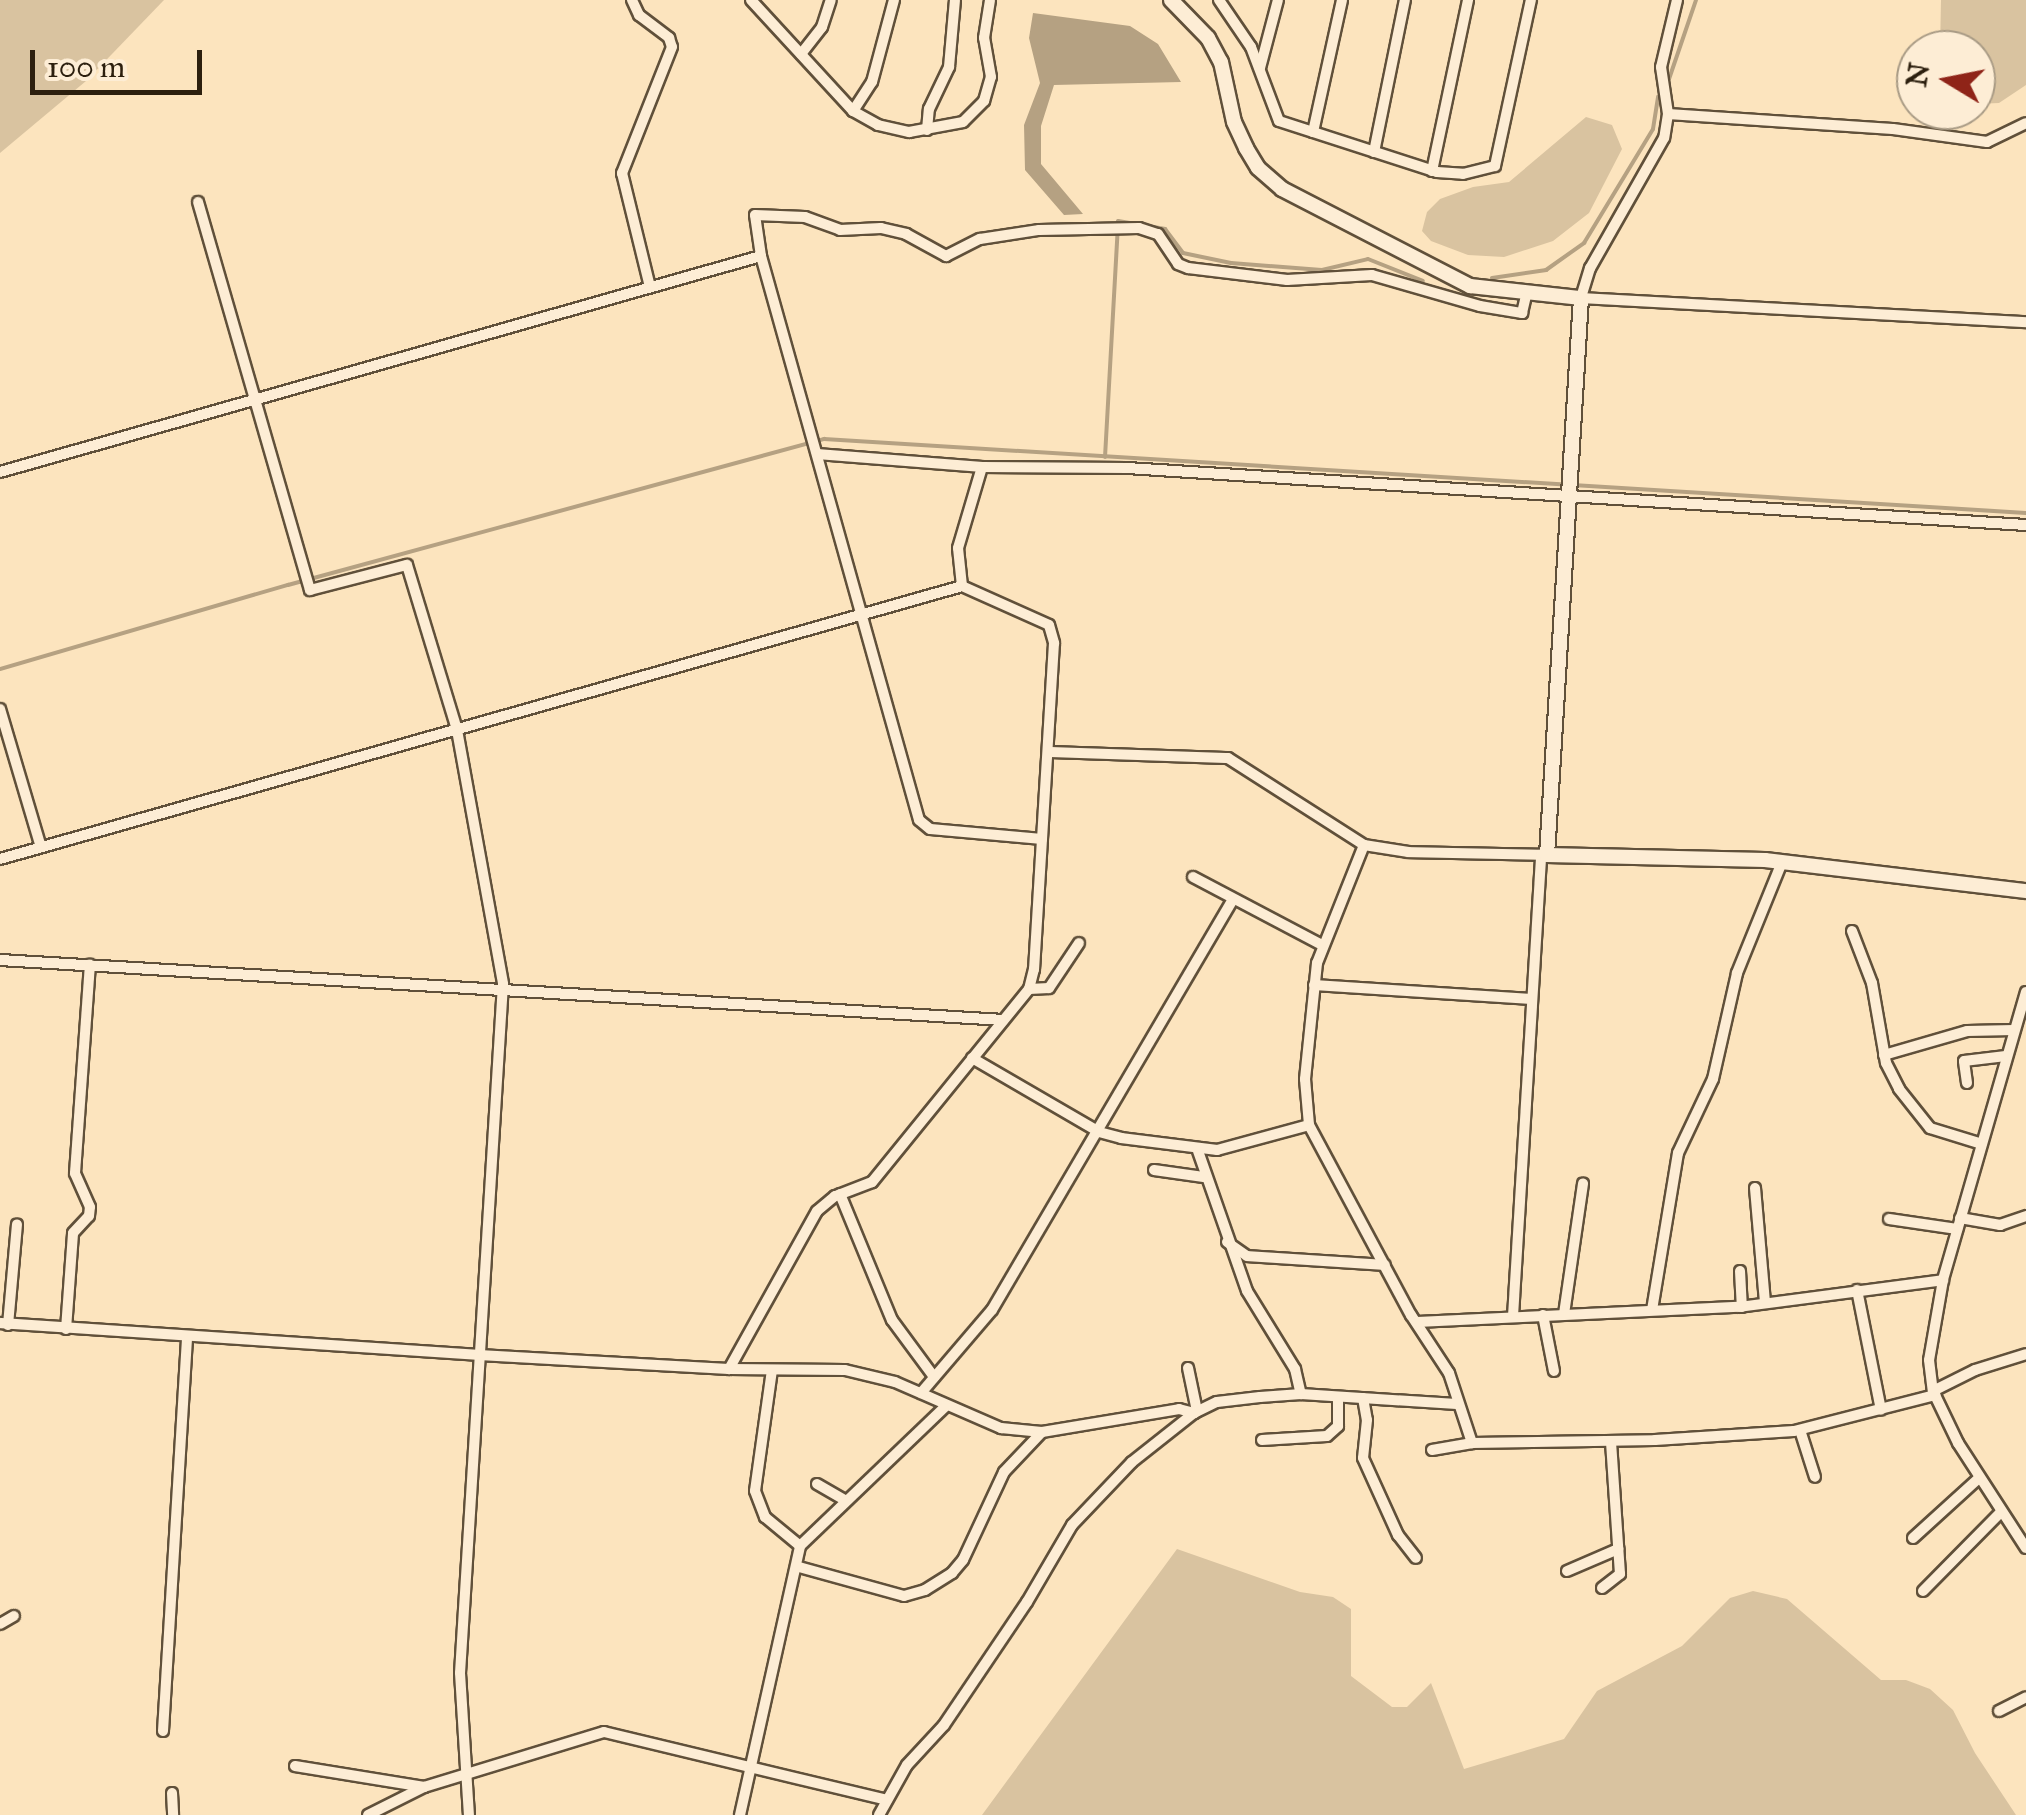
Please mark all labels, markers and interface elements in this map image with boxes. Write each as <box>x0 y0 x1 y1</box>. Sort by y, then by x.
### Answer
scale bar <box>35 30 208 92</box>
north arrow <box>1896 30 1996 130</box>
text: 100 m <box>47 49 125 85</box>
text: N <box>1899 60 1937 90</box>

